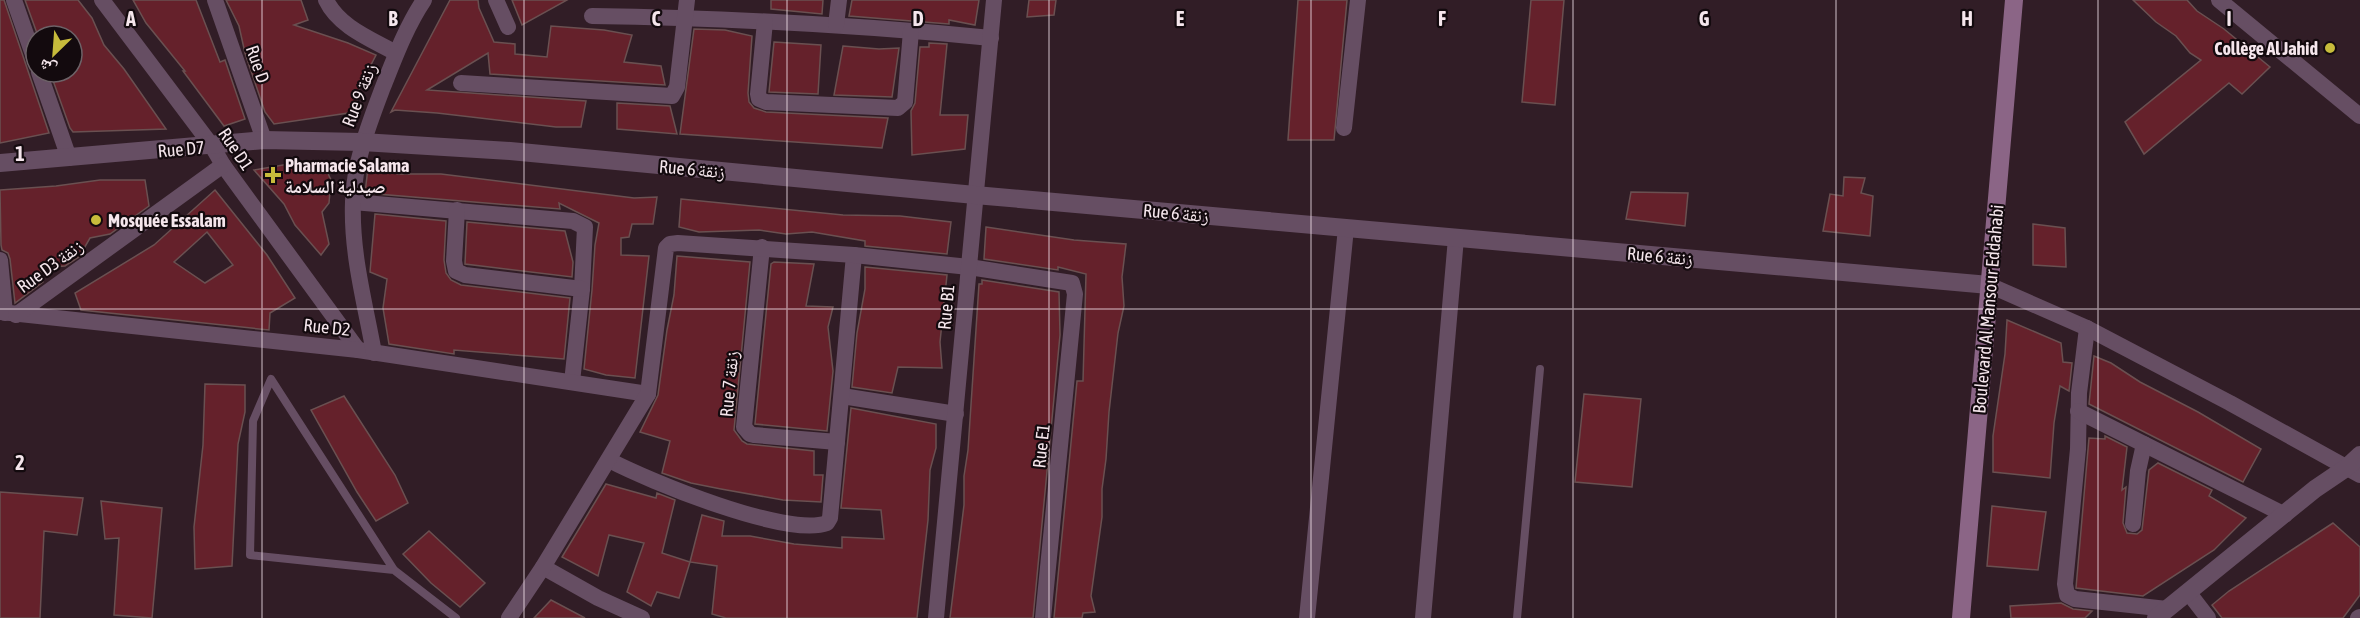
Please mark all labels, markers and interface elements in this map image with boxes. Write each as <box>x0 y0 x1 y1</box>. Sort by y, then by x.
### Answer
text: A <box>125 7 136 30</box>
text: B <box>388 7 398 30</box>
text: C <box>652 7 661 30</box>
text: D <box>912 7 924 30</box>
text: E <box>1176 7 1185 30</box>
text: F <box>1438 7 1446 30</box>
text: G <box>1699 7 1710 30</box>
text: H <box>1961 7 1973 30</box>
text: I <box>2226 7 2232 30</box>
north arrow <box>24 24 84 84</box>
place label: Collège Al Jahid <box>2214 38 2318 59</box>
marker: Collège Al Jahid <box>2323 41 2337 55</box>
street label: Rue D <box>242 42 274 86</box>
text: ش <box>36 55 60 79</box>
street label: Rue 9 زنقة <box>337 60 381 130</box>
street label: Rue D1 <box>214 124 258 174</box>
street label: Rue D7 <box>157 136 205 162</box>
text: 1 <box>15 142 25 165</box>
place label: Pharmacie Salama صيدلية السلامة <box>285 155 409 197</box>
street label: Rue 6 زنقة <box>658 156 726 182</box>
marker: Pharmacie Salama صيدلية السلامة <box>266 168 280 182</box>
street label: Rue 6 زنقة <box>1142 200 1210 226</box>
street label: Boulevard Al Mansour Eddahabi <box>1968 204 2008 414</box>
place label: Mosquée Essalam <box>108 210 226 231</box>
marker: Mosquée Essalam <box>89 213 103 227</box>
street label: Rue D3 زنقة <box>13 235 87 297</box>
street label: Rue 6 زنقة <box>1626 243 1694 269</box>
street label: Rue B1 <box>934 284 958 330</box>
street label: Rue D2 <box>303 314 351 340</box>
street label: Rue 7 زنقة <box>716 350 742 418</box>
street label: Rue E1 <box>1028 423 1054 469</box>
text: 2 <box>15 451 25 474</box>

